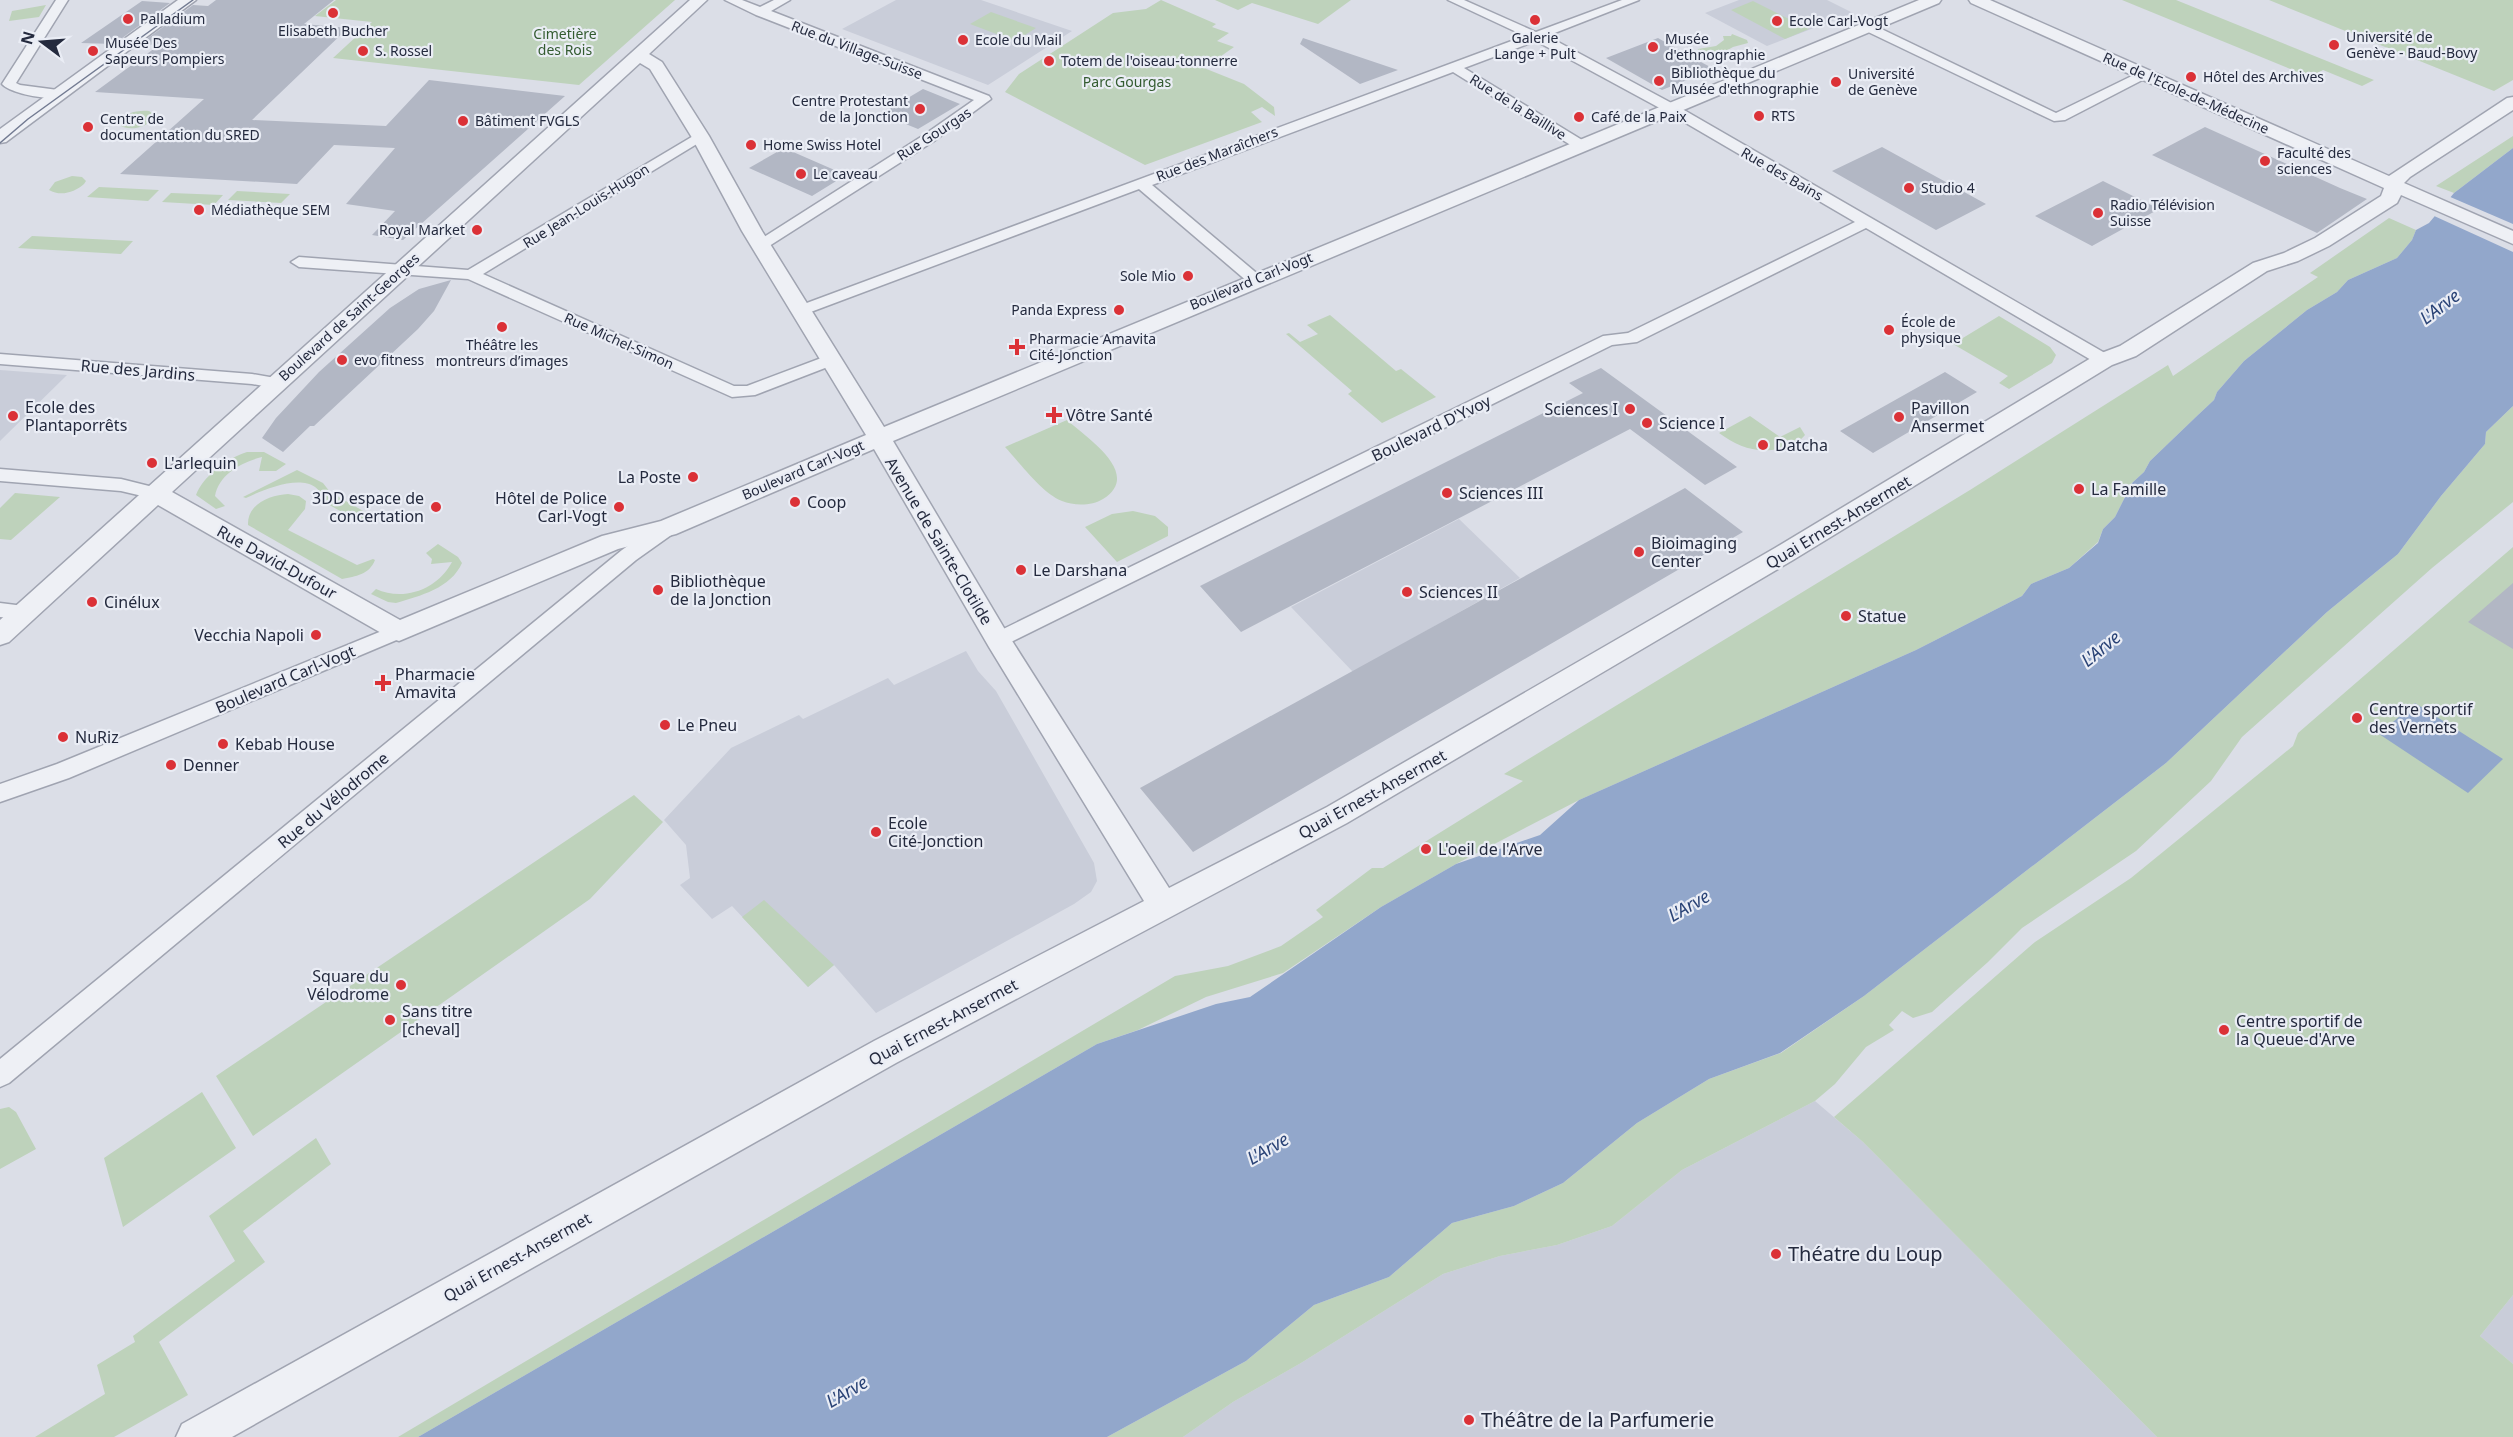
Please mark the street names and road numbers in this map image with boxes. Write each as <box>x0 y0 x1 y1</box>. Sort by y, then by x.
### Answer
street label: Rue du Village-Suisse <box>789 16 926 83</box>
street label: Rue de l'Ecole-de-Médecine <box>2100 47 2272 138</box>
street label: Rue de la Baillive <box>1466 69 1570 144</box>
street label: Rue Gourgas <box>893 102 975 165</box>
street label: Rue des Maraîchers <box>1153 121 1281 186</box>
street label: Rue des Bains <box>1738 142 1827 205</box>
street label: Rue Jean-Louis-Hugon <box>519 159 653 252</box>
street label: Boulevard Carl-Vogt <box>1187 247 1315 314</box>
street label: Boulevard de Saint-Georges <box>274 248 423 385</box>
street label: Rue Michel-Simon <box>561 308 677 373</box>
street label: Rue des Jardins <box>80 354 196 386</box>
street label: Boulevard D'Yvoy <box>1368 389 1495 466</box>
street label: Boulevard Carl-Vogt <box>739 435 867 504</box>
street label: Avenue de Sainte-Clotilde <box>880 453 998 629</box>
street label: Quai Ernest-Ansermet <box>1761 470 1915 574</box>
street label: Rue David-Dufour <box>213 520 341 604</box>
street label: Boulevard Carl-Vogt <box>212 640 358 718</box>
street label: Quai Ernest-Ansermet <box>1294 744 1450 844</box>
street label: Rue du Vélodrome <box>273 747 393 853</box>
street label: Quai Ernest-Ansermet <box>865 973 1022 1071</box>
street label: Quai Ernest-Ansermet <box>439 1207 595 1307</box>

